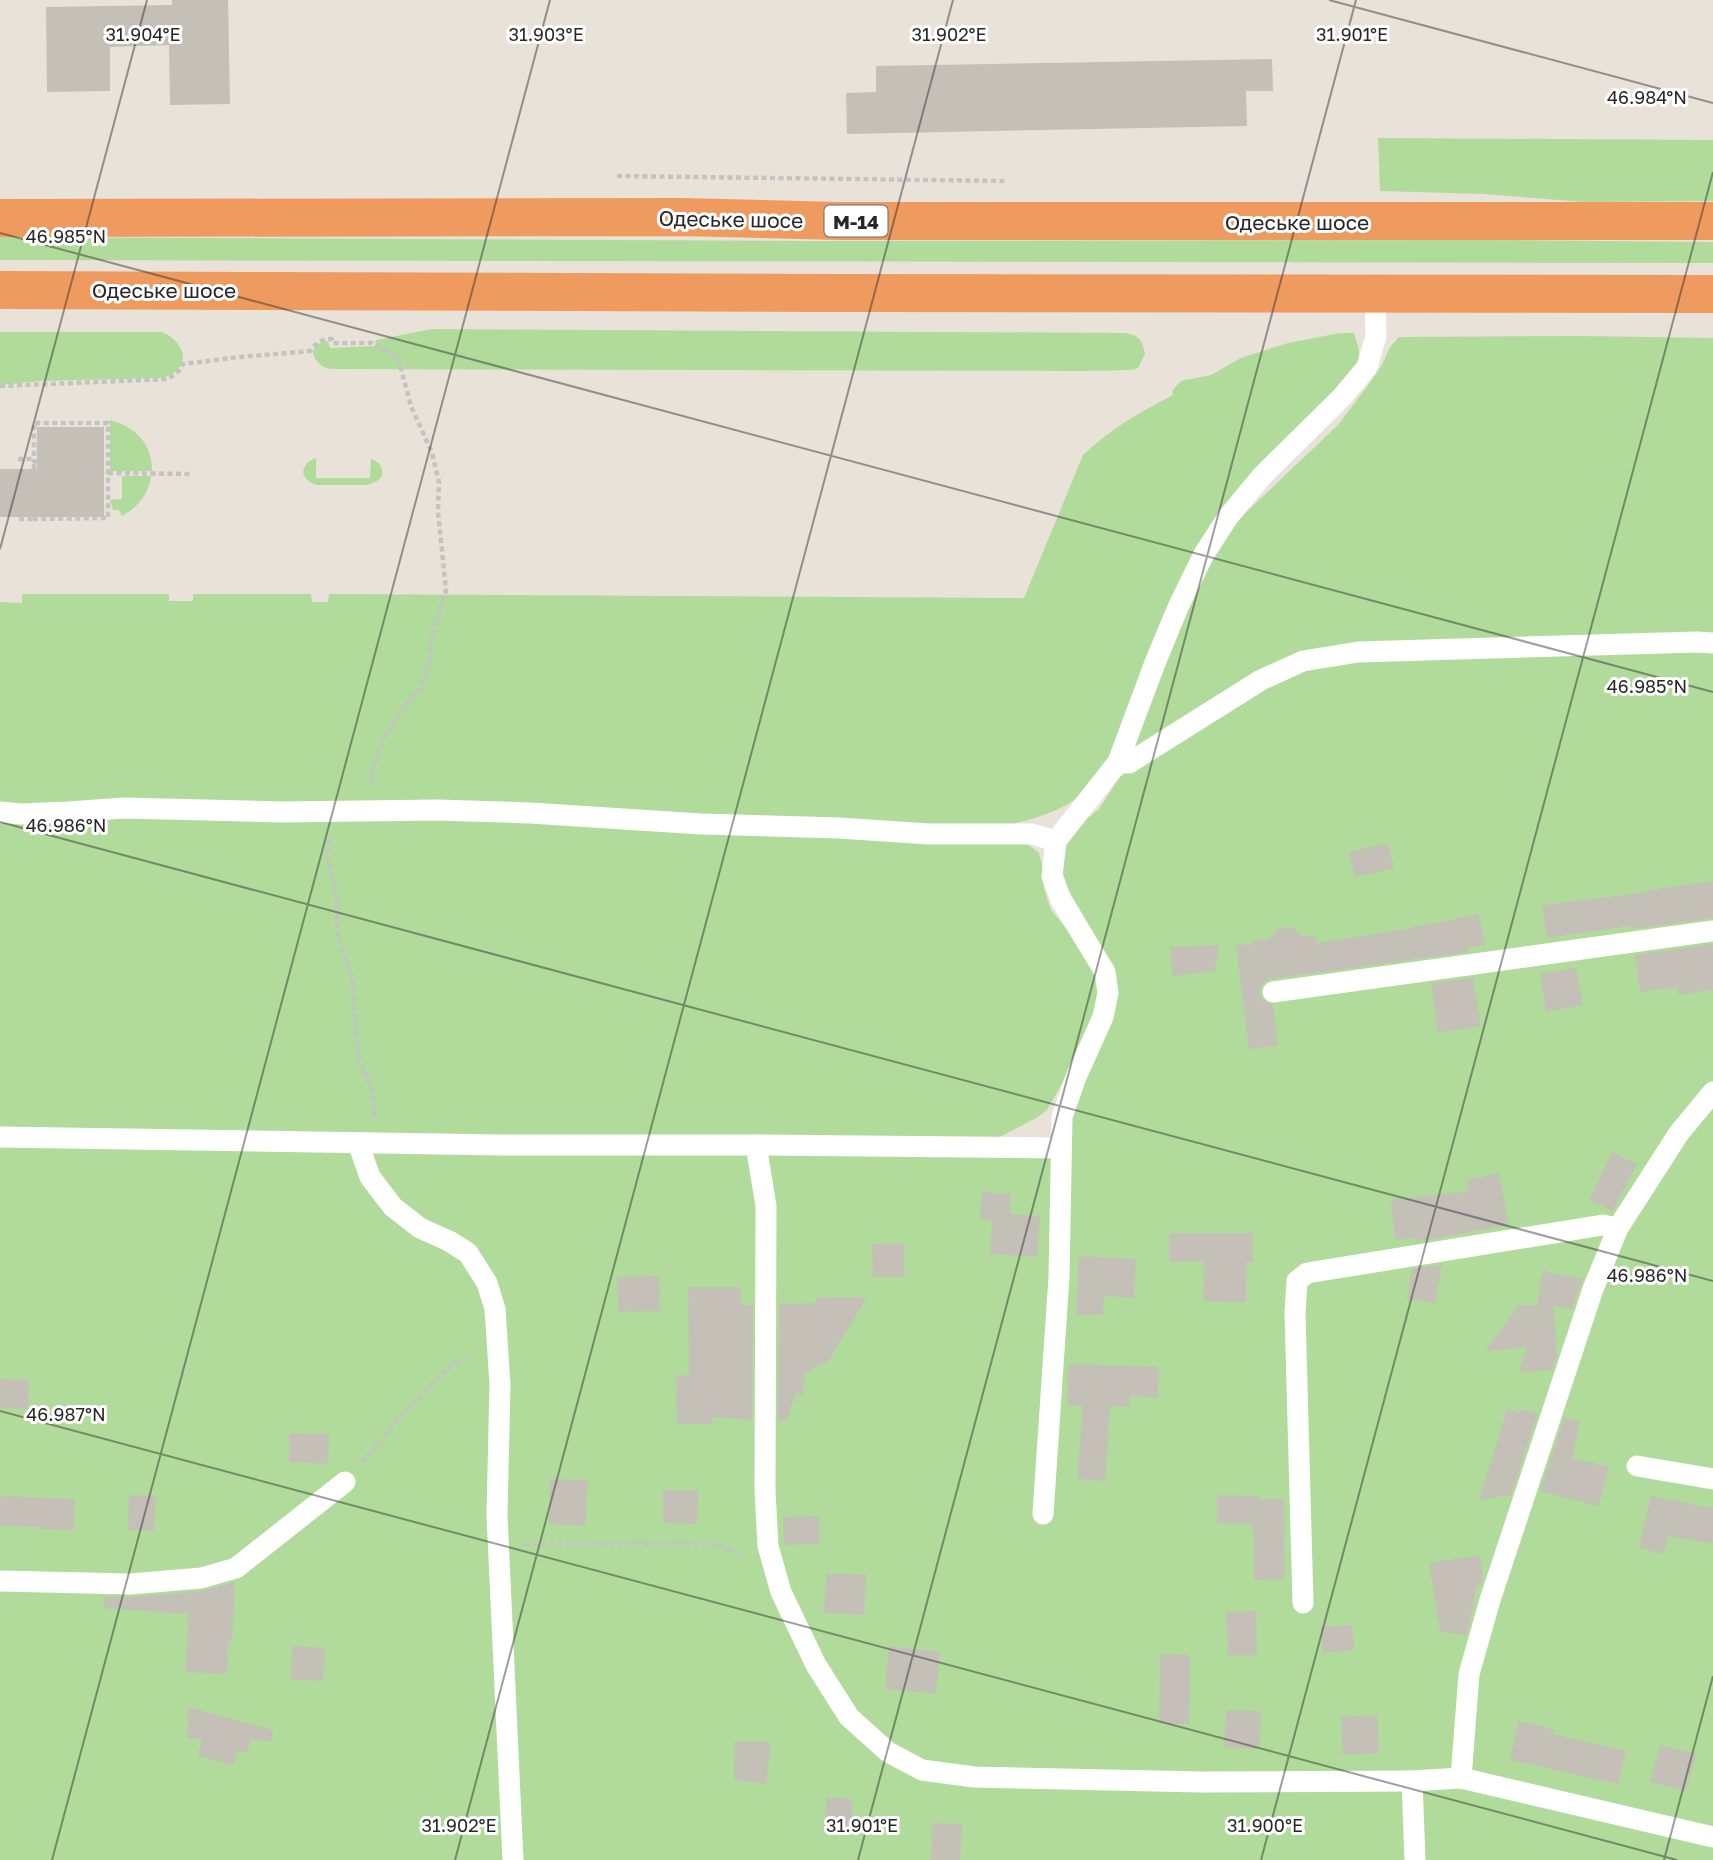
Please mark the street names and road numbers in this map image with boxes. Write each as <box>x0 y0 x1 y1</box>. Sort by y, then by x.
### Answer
street label: Одеське шосе <box>658 205 804 233</box>
road number: М-14 <box>824 206 888 236</box>
street label: Одеське шосе <box>1225 209 1369 235</box>
street label: Одеське шосе <box>92 277 236 303</box>

